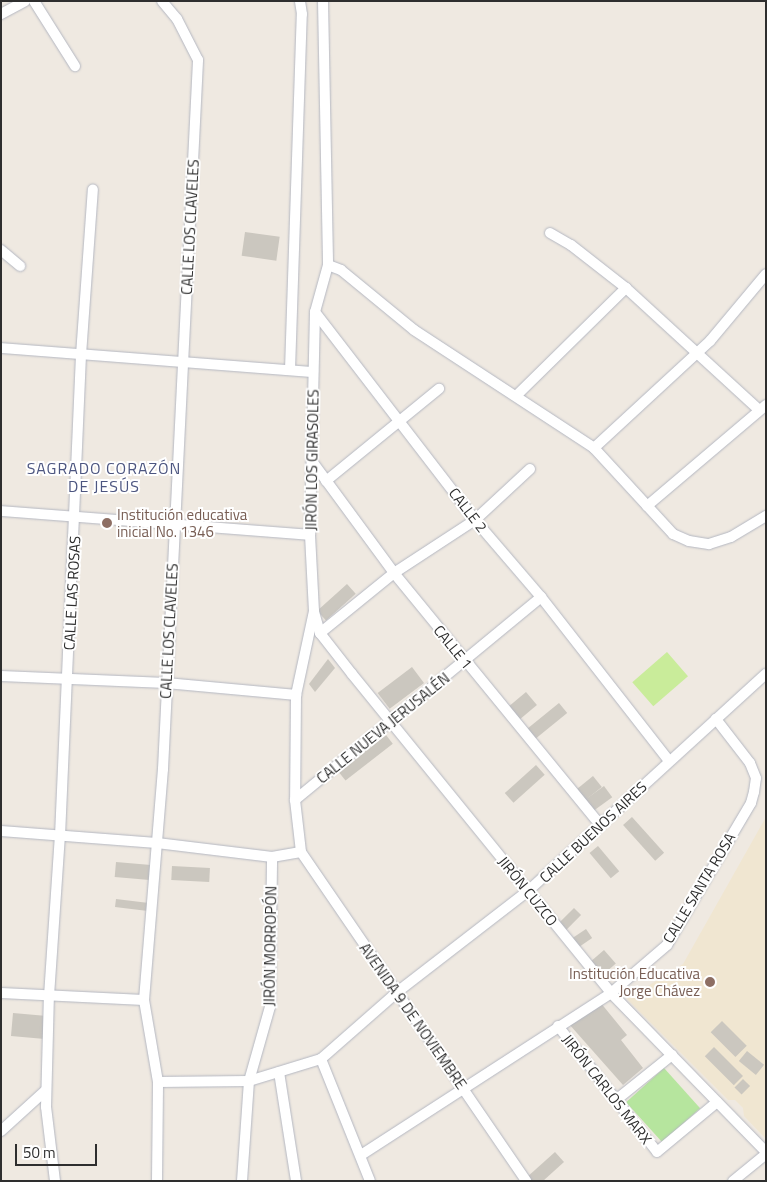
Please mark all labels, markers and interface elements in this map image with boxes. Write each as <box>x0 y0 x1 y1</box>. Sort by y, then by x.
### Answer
street label: CALLE LOS CLAVELES <box>177 159 203 295</box>
street label: JIRÓN LOS GIRASOLES <box>302 389 322 531</box>
district label: SAGRADO CORAZÓN DE JESÚS <box>25 458 183 496</box>
street label: CALLE 2 <box>445 484 491 536</box>
place label: Institución educativa inicial No. 1346 <box>117 505 247 540</box>
marker: Institución educativa inicial No. 1346 <box>101 517 113 529</box>
street label: CALLE LAS ROSAS <box>60 535 84 651</box>
street label: CALLE LOS CLAVELES <box>156 563 182 699</box>
street label: CALLE 1 <box>430 621 476 673</box>
street label: CALLE NUEVA JERUSALÉN <box>313 669 453 787</box>
street label: CALLE BUENOS AIRES <box>536 778 650 886</box>
street label: CALLE SANTA ROSA <box>659 830 739 946</box>
street label: JIRÓN CUZCO <box>494 853 562 929</box>
street label: JIRÓN MORROPÓN <box>260 886 280 1006</box>
street label: AVENIDA 9 DE NOVIEMBRE <box>356 940 470 1092</box>
place label: Institución Educativa Jorge Chávez <box>569 964 700 999</box>
marker: Institución Educativa Jorge Chávez <box>704 976 716 988</box>
street label: JIRÓN CARLOS MARX <box>559 1031 655 1147</box>
scale bar <box>18 1134 100 1166</box>
text: 50 m <box>23 1141 56 1164</box>

